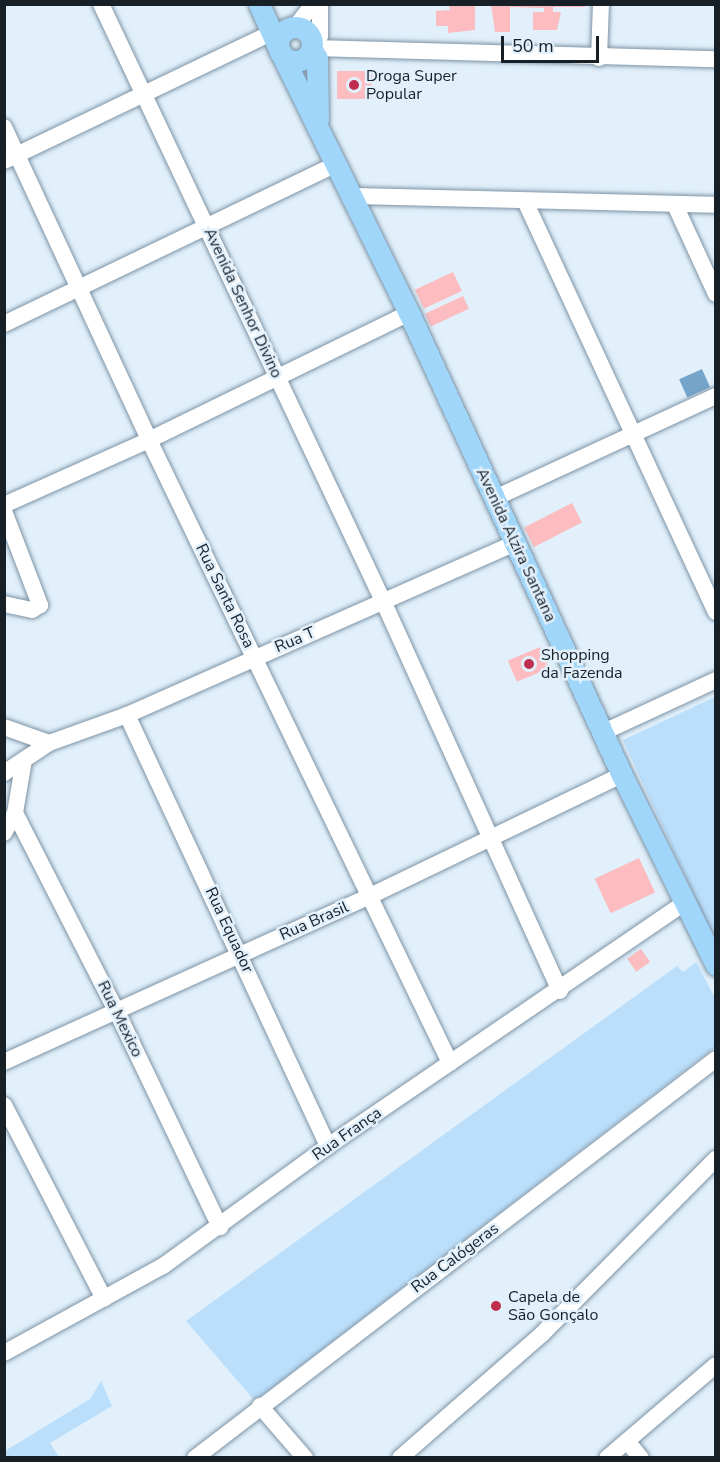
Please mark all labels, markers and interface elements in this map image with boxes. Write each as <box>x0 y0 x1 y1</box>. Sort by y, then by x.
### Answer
scale bar <box>504 24 602 62</box>
text: 50 m <box>512 34 554 58</box>
place label: Droga Super Popular <box>366 66 457 104</box>
marker: Droga Super Popular <box>347 78 361 92</box>
street label: Avenida Senhor Divino <box>200 225 286 381</box>
street label: Avenida Alzira Santana <box>472 465 560 625</box>
street label: Rua Santa Rosa <box>192 541 258 651</box>
street label: Rua T <box>272 623 318 657</box>
place label: Shopping da Fazenda <box>541 645 623 683</box>
marker: Shopping da Fazenda <box>522 657 536 671</box>
street label: Rua Equador <box>201 884 257 976</box>
street label: Rua Brasil <box>277 897 351 945</box>
street label: Rua Mexico <box>93 978 147 1060</box>
street label: Rua França <box>309 1103 385 1165</box>
street label: Rua Calógeras <box>407 1219 503 1297</box>
place label: Capela de São Gonçalo <box>508 1287 598 1325</box>
marker: Capela de São Gonçalo <box>489 1299 503 1313</box>

